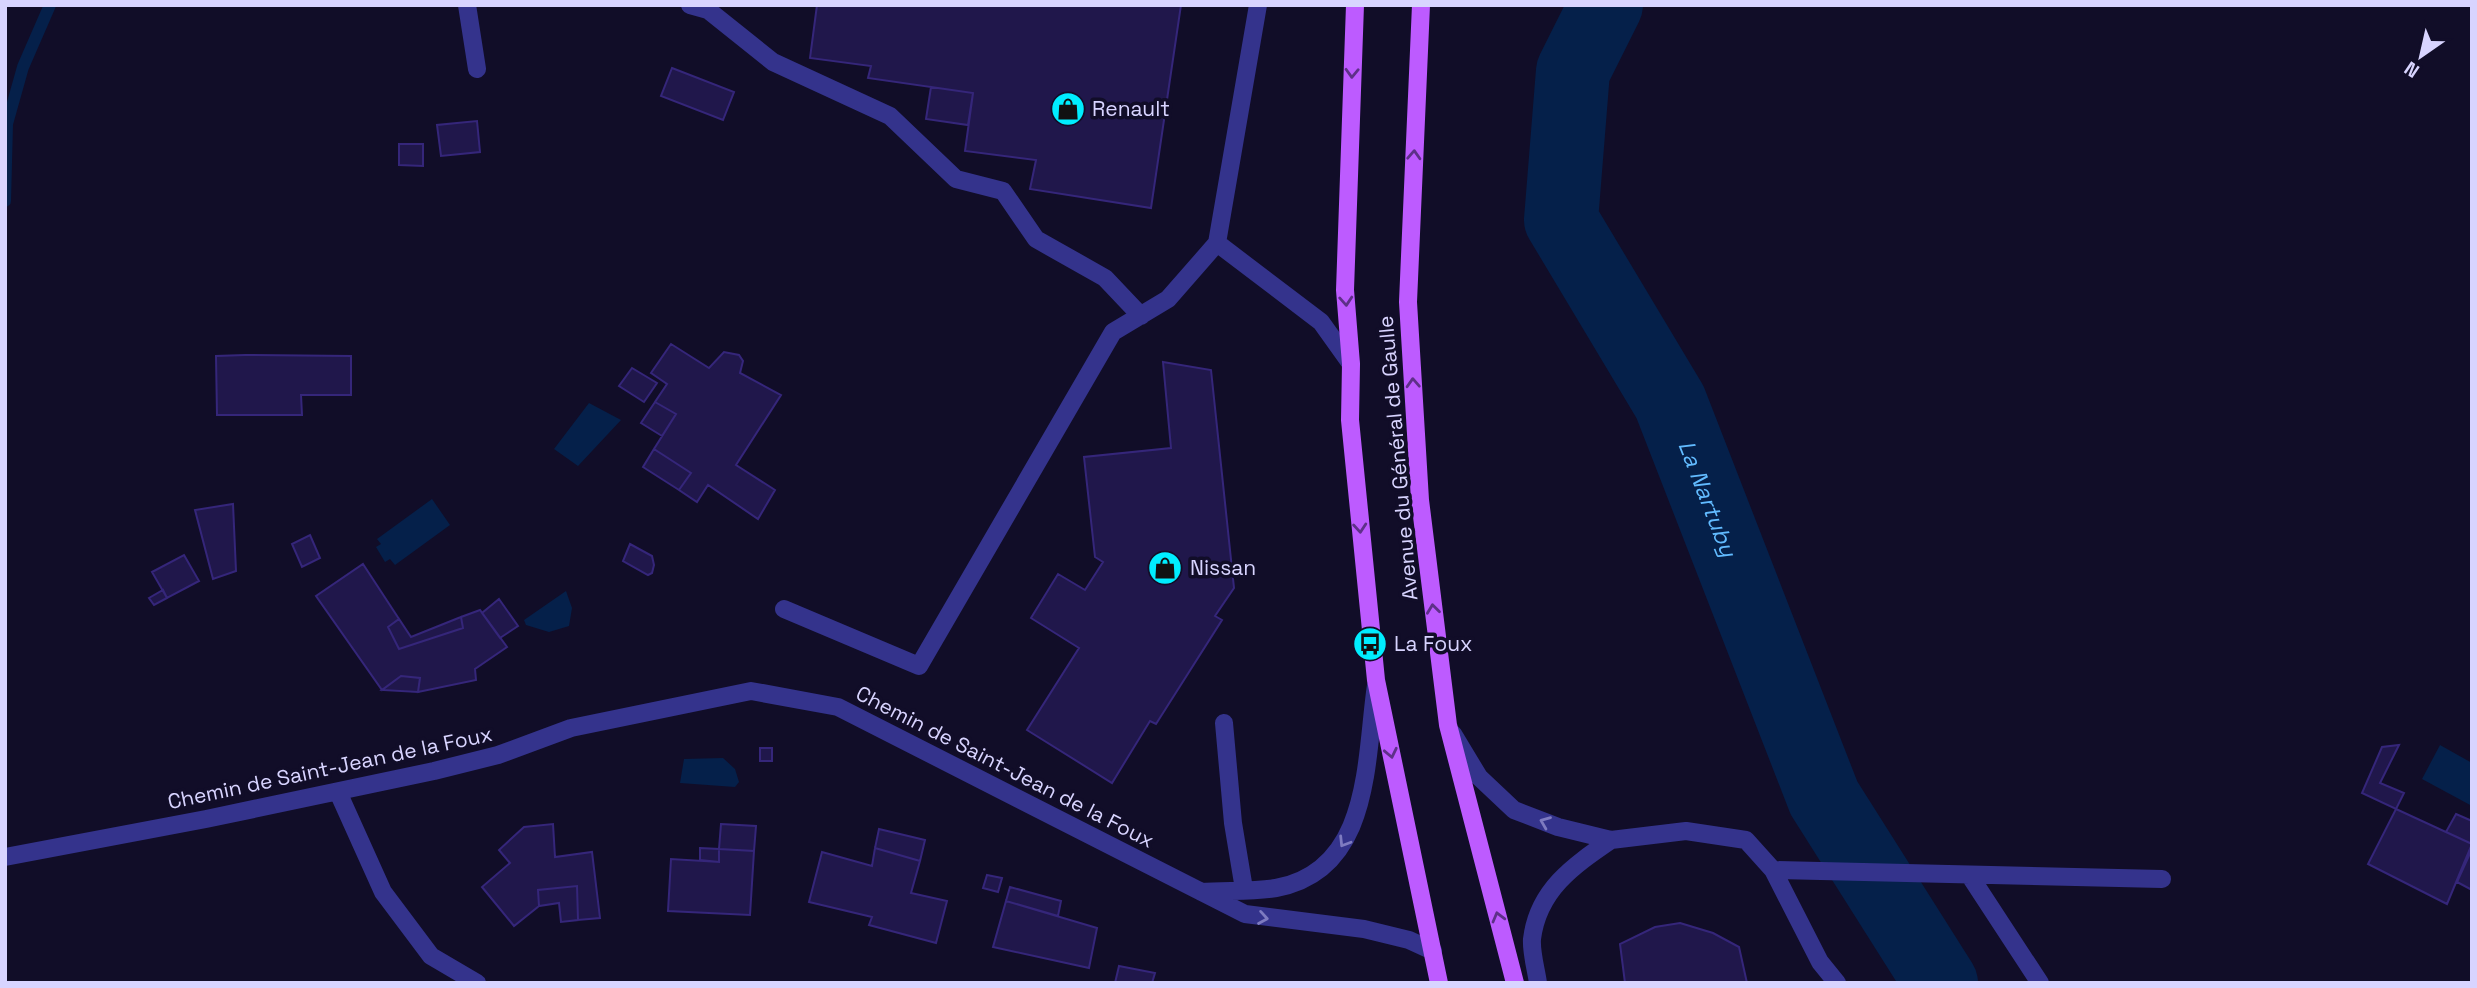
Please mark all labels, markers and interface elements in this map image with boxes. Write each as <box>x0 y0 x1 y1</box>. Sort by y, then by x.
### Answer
north arrow <box>2386 21 2456 91</box>
text: N <box>2400 56 2424 84</box>
one-way arrow <box>1345 68 1360 79</box>
shop icon: Renault <box>1049 90 1087 128</box>
place label: Renault <box>1092 95 1170 122</box>
one-way arrow <box>1407 150 1422 161</box>
one-way arrow <box>1338 296 1353 307</box>
street label: Avenue du Général de Gaulle <box>1372 315 1423 602</box>
one-way arrow <box>1405 377 1420 388</box>
water label: La Nartuby <box>1671 436 1744 562</box>
one-way arrow <box>1352 523 1367 534</box>
shop icon: Nissan <box>1146 549 1184 587</box>
place label: Nissan <box>1190 554 1256 581</box>
one-way arrow <box>1426 603 1441 615</box>
bus stop icon: La Foux <box>1351 625 1389 663</box>
place label: La Foux <box>1394 630 1472 657</box>
street label: Chemin de Saint-Jean de la Foux <box>852 679 1159 854</box>
street label: Chemin de Saint-Jean de la Foux <box>165 720 495 815</box>
one-way arrow <box>1383 747 1398 759</box>
one-way arrow <box>1540 817 1552 831</box>
one-way arrow <box>1340 834 1353 847</box>
one-way arrow <box>1257 910 1269 925</box>
one-way arrow <box>1492 911 1506 923</box>

